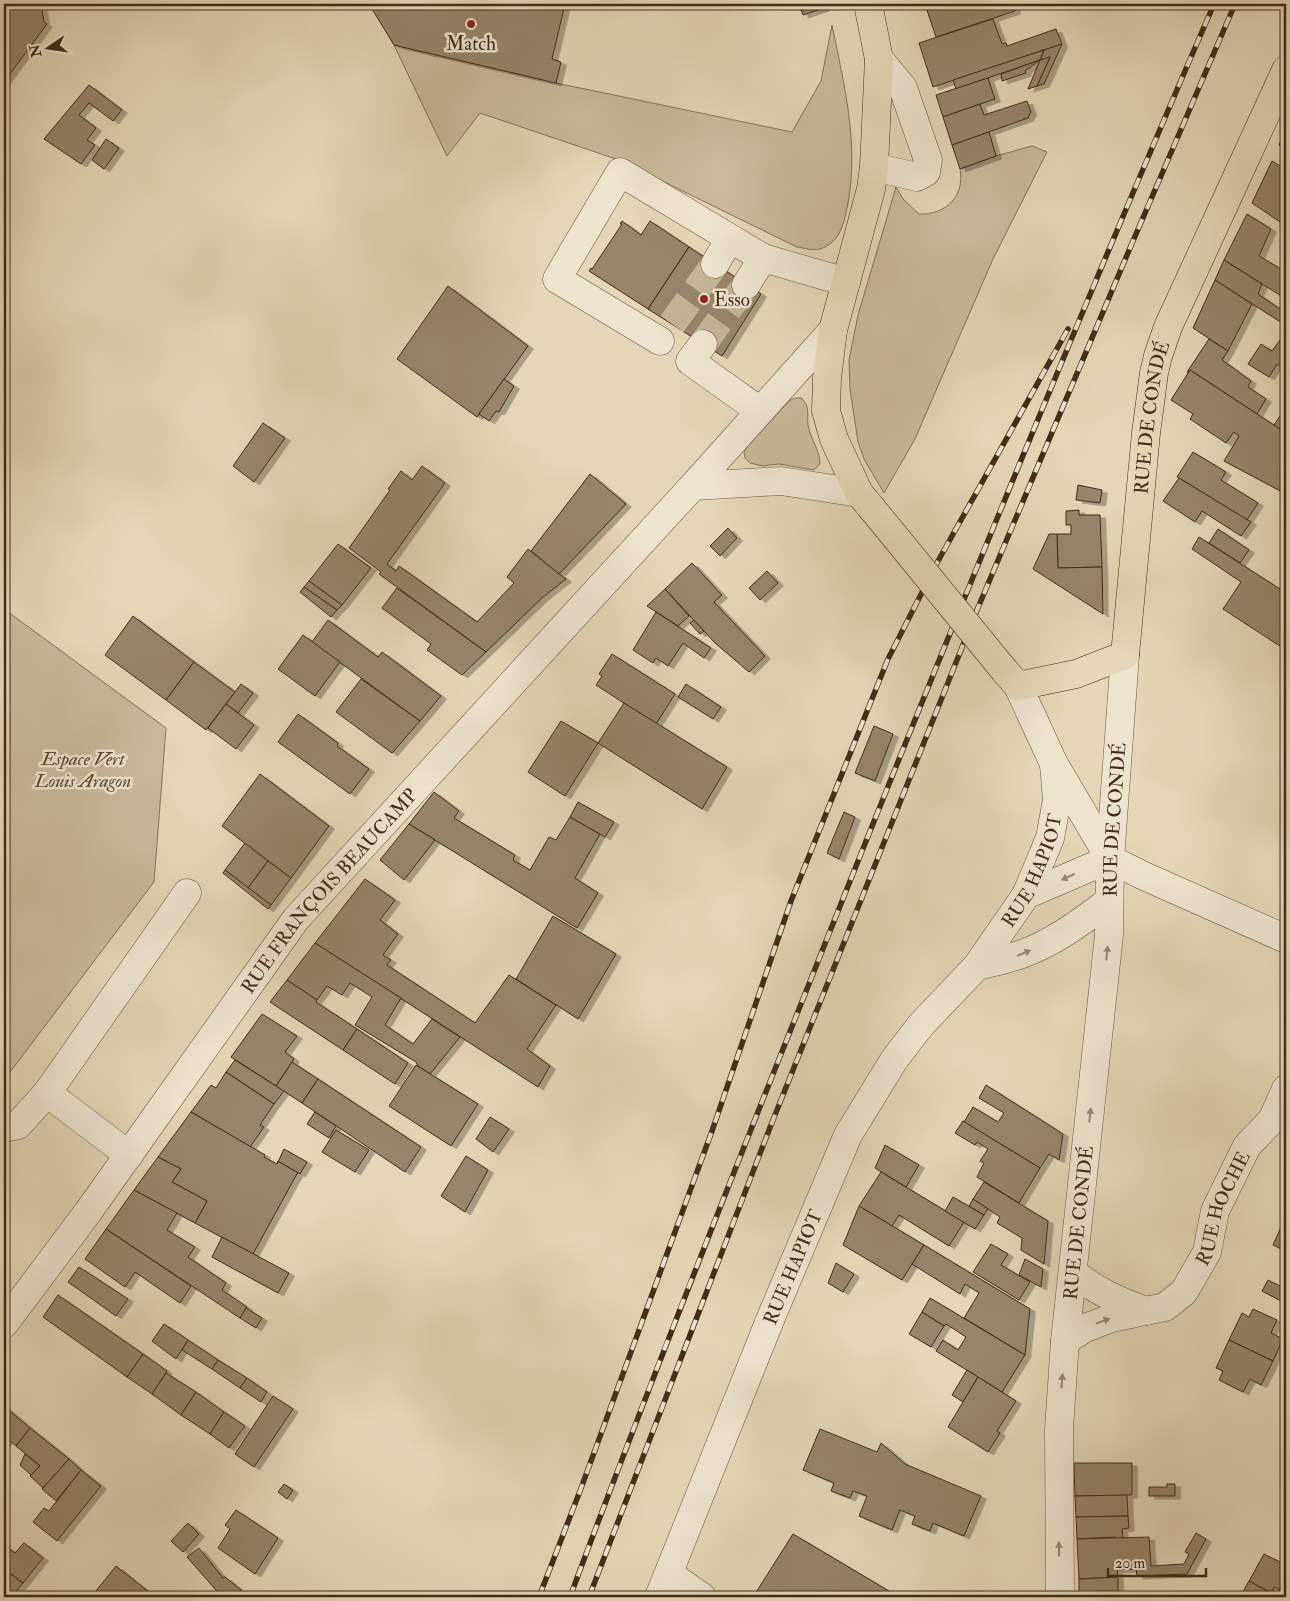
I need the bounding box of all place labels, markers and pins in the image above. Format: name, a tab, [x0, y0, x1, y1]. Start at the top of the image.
marker: Match	[465, 18, 477, 30]
place label: Match	[446, 32, 496, 56]
place label: Esso	[714, 288, 750, 312]
marker: Esso	[698, 293, 710, 305]

